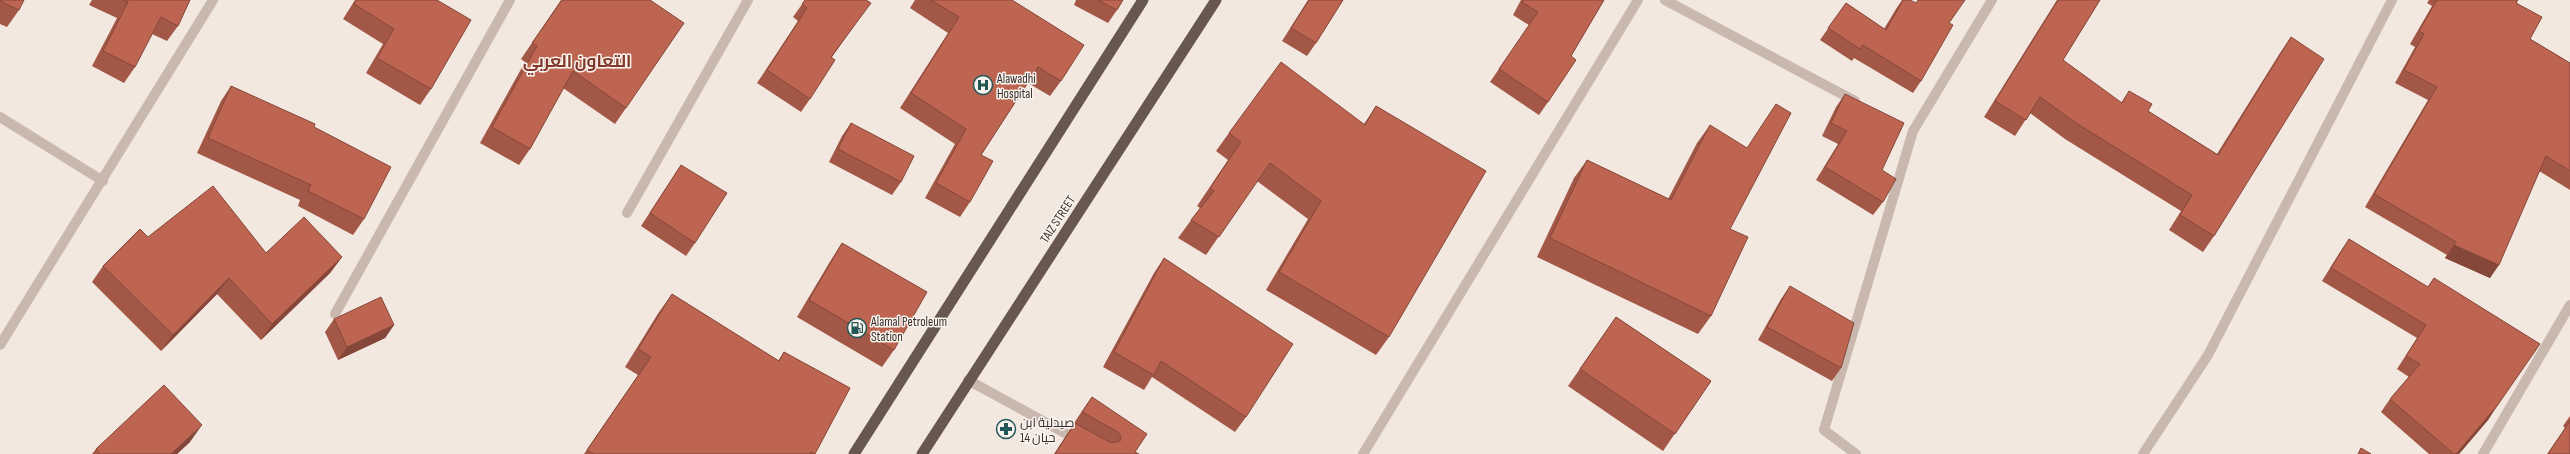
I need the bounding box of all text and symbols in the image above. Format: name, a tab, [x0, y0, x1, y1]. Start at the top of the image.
district label: التعاون العربي	[523, 52, 631, 75]
place label: Alawadhi Hospital	[996, 71, 1036, 102]
hospital icon: Alawadhi Hospital	[972, 74, 994, 96]
street label: TAIZ STREET	[1037, 193, 1079, 246]
place label: Alamal Petroleum Station	[870, 314, 947, 345]
fuel station icon: Alamal Petroleum Station	[846, 317, 868, 339]
place label: صيدلية ابن حيان 14	[1020, 415, 1074, 446]
pharmacy icon: صيدلية ابن حيان 14	[995, 418, 1017, 440]

